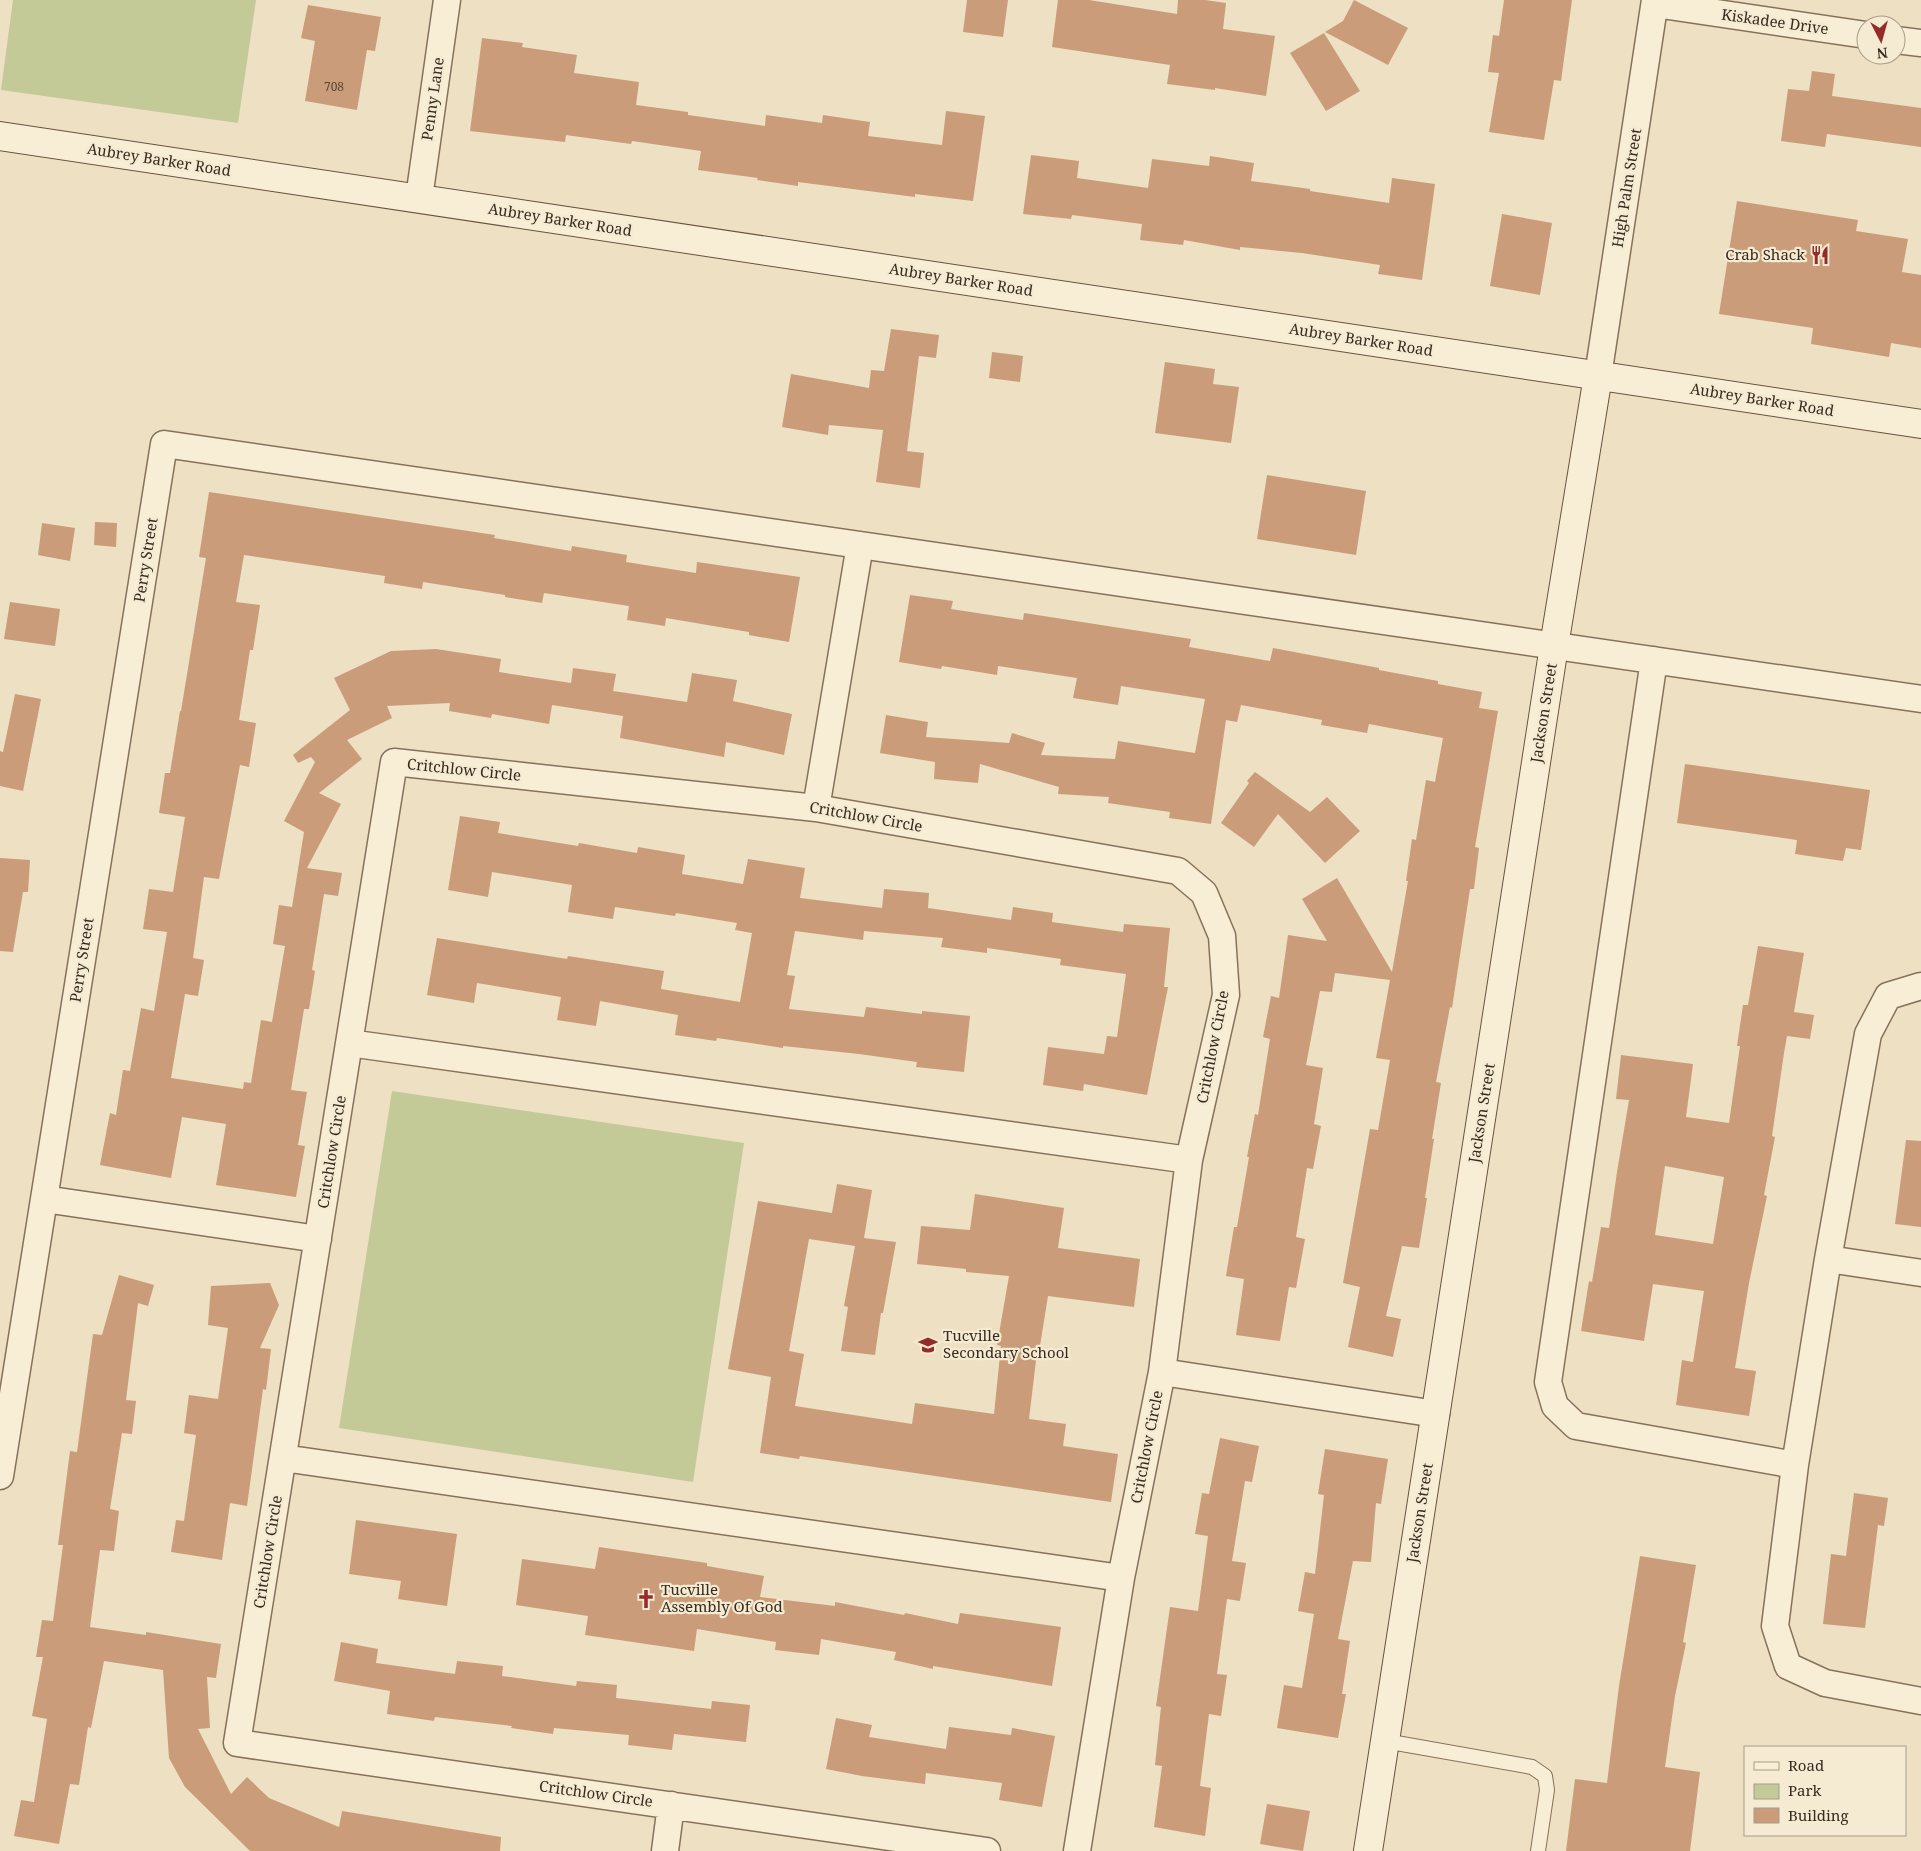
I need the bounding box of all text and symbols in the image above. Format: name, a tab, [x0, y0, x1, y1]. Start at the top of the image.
street label: Kiskadee Drive	[1720, 4, 1830, 38]
north arrow	[1856, 15, 1906, 65]
text: N	[1876, 43, 1889, 63]
street label: Penny Lane	[416, 56, 448, 142]
house number: 708	[324, 78, 344, 95]
street label: High Palm Street	[1607, 127, 1645, 249]
street label: Aubrey Barker Road	[86, 138, 233, 180]
street label: Aubrey Barker Road	[487, 198, 634, 240]
place label: Crab Shack	[1725, 244, 1805, 264]
restaurant icon: Crab Shack	[1809, 244, 1831, 266]
street label: Aubrey Barker Road	[888, 258, 1035, 300]
street label: Aubrey Barker Road	[1288, 318, 1435, 360]
street label: Aubrey Barker Road	[1689, 378, 1836, 420]
street label: Perry Street	[128, 516, 162, 604]
street label: Jackson Street	[1525, 662, 1561, 765]
street label: Critchlow Circle	[406, 753, 522, 785]
street label: Critchlow Circle	[808, 796, 924, 836]
street label: Perry Street	[64, 916, 98, 1004]
street label: Critchlow Circle	[1191, 989, 1233, 1105]
street label: Jackson Street	[1463, 1062, 1499, 1165]
street label: Critchlow Circle	[312, 1094, 350, 1210]
place label: Tucville Secondary School	[943, 1325, 1069, 1362]
school or university icon: Tucville Secondary School	[917, 1334, 939, 1356]
street label: Critchlow Circle	[1125, 1389, 1167, 1505]
street label: Jackson Street	[1401, 1462, 1437, 1565]
street label: Critchlow Circle	[248, 1494, 286, 1610]
place label: Tucville Assembly Of God	[661, 1579, 783, 1616]
church icon: Tucville Assembly Of God	[635, 1588, 657, 1610]
legend	[1744, 1746, 1906, 1836]
text: Road	[1788, 1755, 1824, 1775]
street label: Critchlow Circle	[538, 1775, 654, 1811]
text: Park	[1788, 1780, 1822, 1800]
text: Building	[1788, 1805, 1849, 1825]

